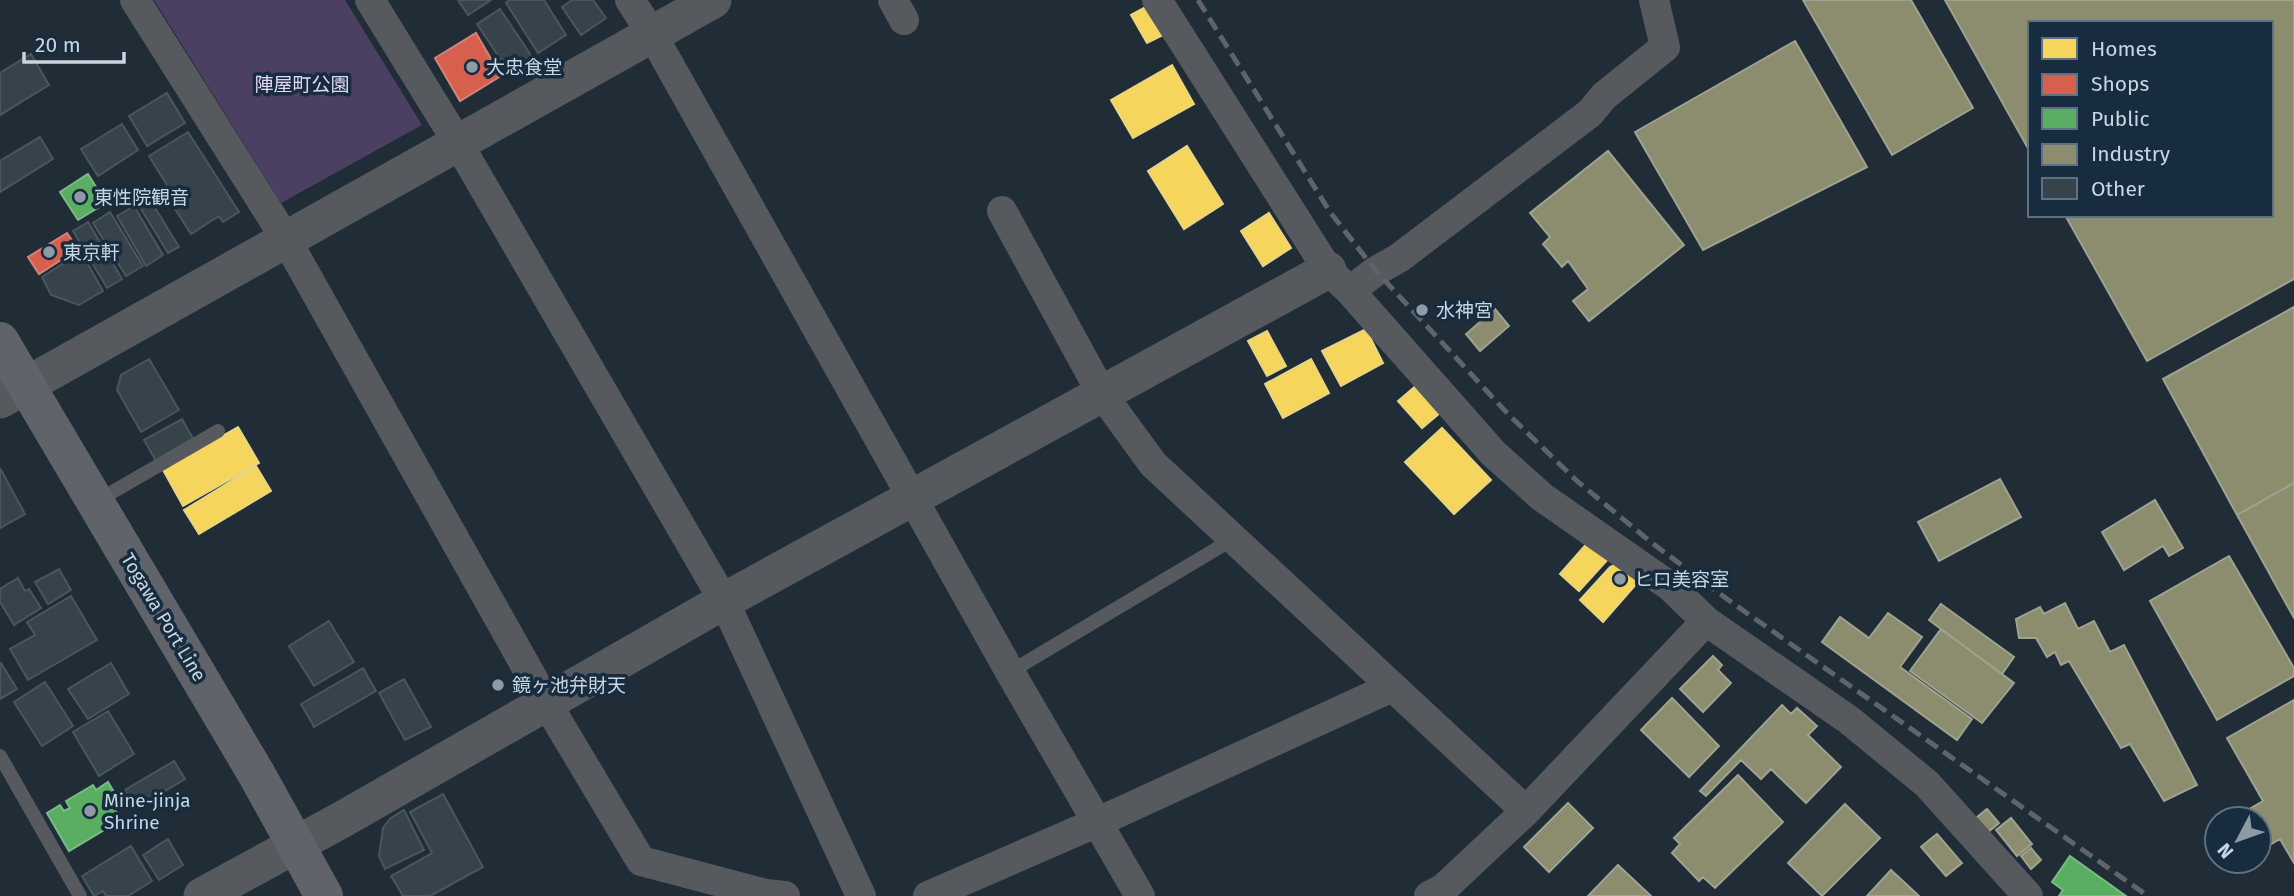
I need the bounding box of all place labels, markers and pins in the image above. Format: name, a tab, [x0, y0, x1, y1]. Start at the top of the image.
place label: 大忠食堂	[486, 56, 562, 79]
marker: 大忠食堂	[464, 59, 480, 75]
place label: 東性院観音	[94, 186, 189, 209]
marker: 東性院観音	[72, 189, 88, 205]
place label: 東京軒	[63, 241, 120, 264]
marker: 東京軒	[41, 244, 57, 260]
place label: 水神宮	[1436, 299, 1493, 322]
marker: 水神宮	[1414, 302, 1430, 318]
place label: ヒロ美容室	[1634, 568, 1729, 591]
marker: ヒロ美容室	[1612, 571, 1628, 587]
place label: 鏡ヶ池弁財天	[512, 674, 626, 697]
marker: 鏡ヶ池弁財天	[490, 677, 506, 693]
place label: Mine-jinja Shrine	[104, 789, 191, 834]
marker: Mine-jinja Shrine	[82, 803, 98, 819]

